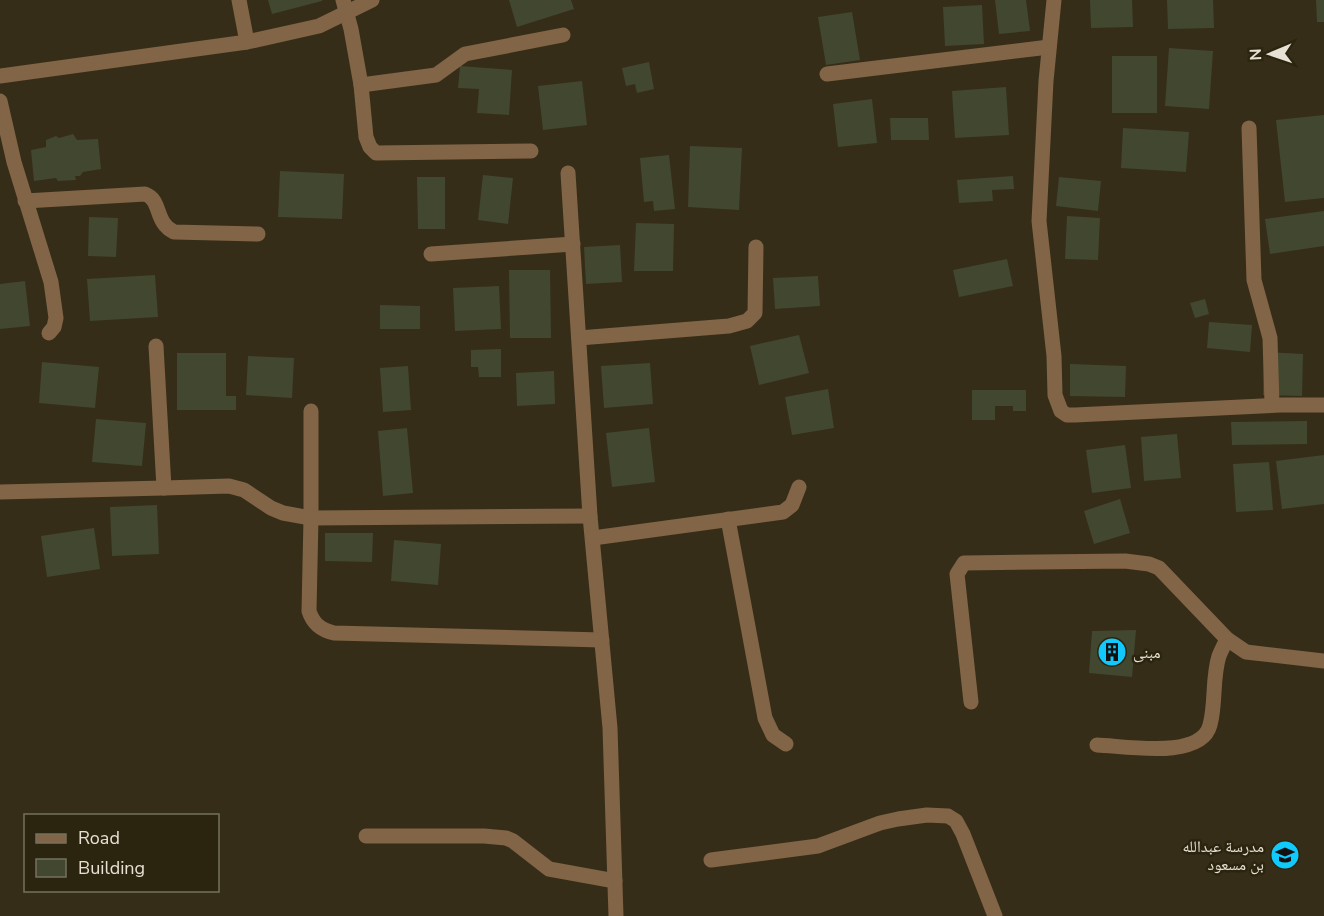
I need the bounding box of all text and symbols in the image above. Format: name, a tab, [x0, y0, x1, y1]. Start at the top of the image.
north arrow	[1240, 24, 1300, 84]
text: N	[1245, 48, 1267, 61]
building icon: مبنى	[1096, 636, 1128, 668]
place label: مبنى	[1133, 642, 1161, 664]
legend	[24, 814, 219, 892]
text: Road	[78, 826, 120, 850]
place label: مدرسة عبدالله بن مسعود	[1182, 836, 1264, 876]
school or university icon: مدرسة عبدالله بن مسعود	[1269, 839, 1301, 871]
text: Building	[78, 856, 145, 880]

